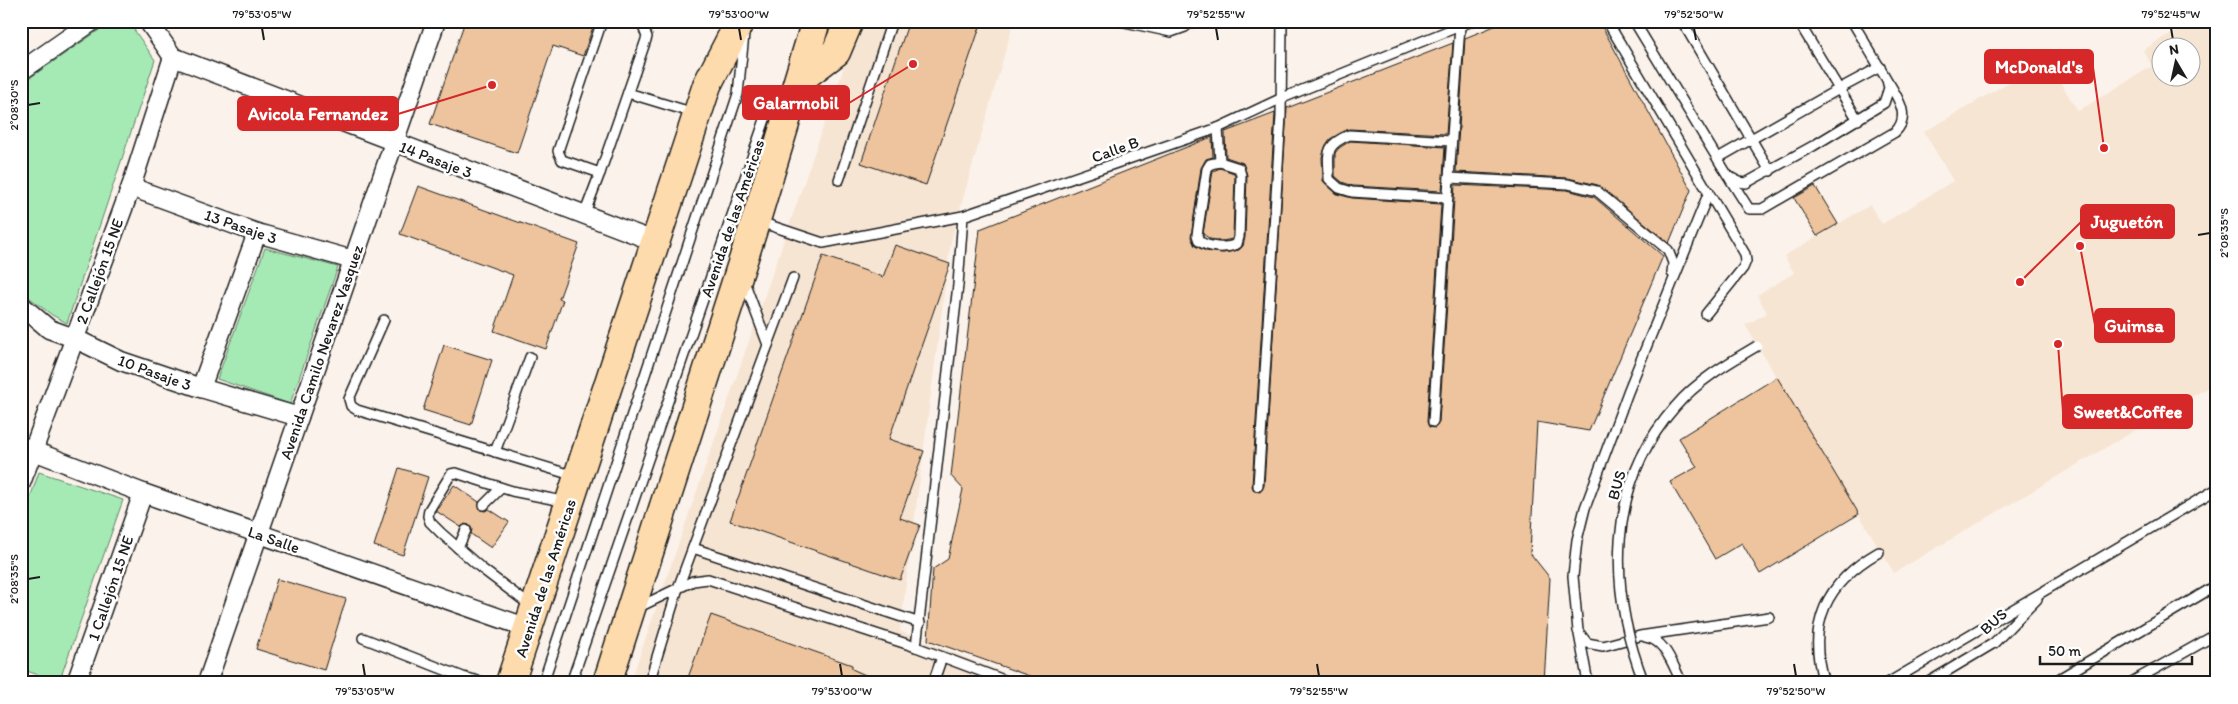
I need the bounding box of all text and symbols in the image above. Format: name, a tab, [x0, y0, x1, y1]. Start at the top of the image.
text: 79°53'05"W	[232, 7, 292, 21]
text: 79°53'00"W	[709, 7, 769, 21]
text: 79°52'55"W	[1187, 7, 1245, 21]
text: 79°52'50"W	[1665, 7, 1723, 21]
text: 79°52'45"W	[2142, 7, 2200, 21]
north arrow	[2150, 38, 2200, 88]
text: N	[2168, 41, 2180, 59]
callout: McDonald's	[1985, 50, 2093, 83]
text: McDonald's	[1995, 56, 2083, 78]
text: 2°08'30"S	[7, 79, 21, 131]
callout: Galarmobil	[743, 86, 849, 119]
text: Galarmobil	[753, 92, 840, 114]
callout: Avicola Fernandez	[238, 97, 398, 130]
text: Avicola Fernandez	[247, 103, 389, 125]
street label: Calle B	[1089, 132, 1141, 167]
street label: 14 Pasaje 3	[397, 137, 475, 182]
street label: Avenida de las Américas	[697, 137, 768, 299]
street label: 13 Pasaje 3	[202, 205, 280, 248]
callout: Juguetón	[2081, 205, 2174, 238]
text: 2°08'35"S	[2217, 208, 2231, 258]
text: Juguetón	[2090, 211, 2164, 233]
street label: 2 Callejón 15 NE	[72, 216, 127, 327]
street label: Avenida Camilo Nevarez Vasquez	[276, 242, 367, 462]
callout: Guimsa	[2095, 309, 2174, 342]
text: Guimsa	[2104, 315, 2164, 337]
street label: 10 Pasaje 3	[115, 350, 194, 395]
callout: Sweet&Coffee	[2063, 395, 2192, 428]
text: Sweet&Coffee	[2074, 401, 2183, 423]
street label: BUS	[1603, 468, 1630, 502]
street label: Avenida de las Américas	[511, 497, 580, 660]
street label: La Salle	[245, 522, 303, 557]
street label: 1 Callejón 15 NE	[84, 533, 137, 643]
text: 2°08'35"S	[7, 554, 21, 604]
street label: BUS	[1976, 604, 2011, 638]
scale bar	[2040, 634, 2193, 666]
text: 50 m	[2048, 642, 2081, 660]
text: 79°53'05"W	[335, 684, 395, 698]
text: 79°53'00"W	[812, 684, 872, 698]
text: 79°52'55"W	[1290, 684, 1348, 698]
text: 79°52'50"W	[1767, 684, 1825, 698]

